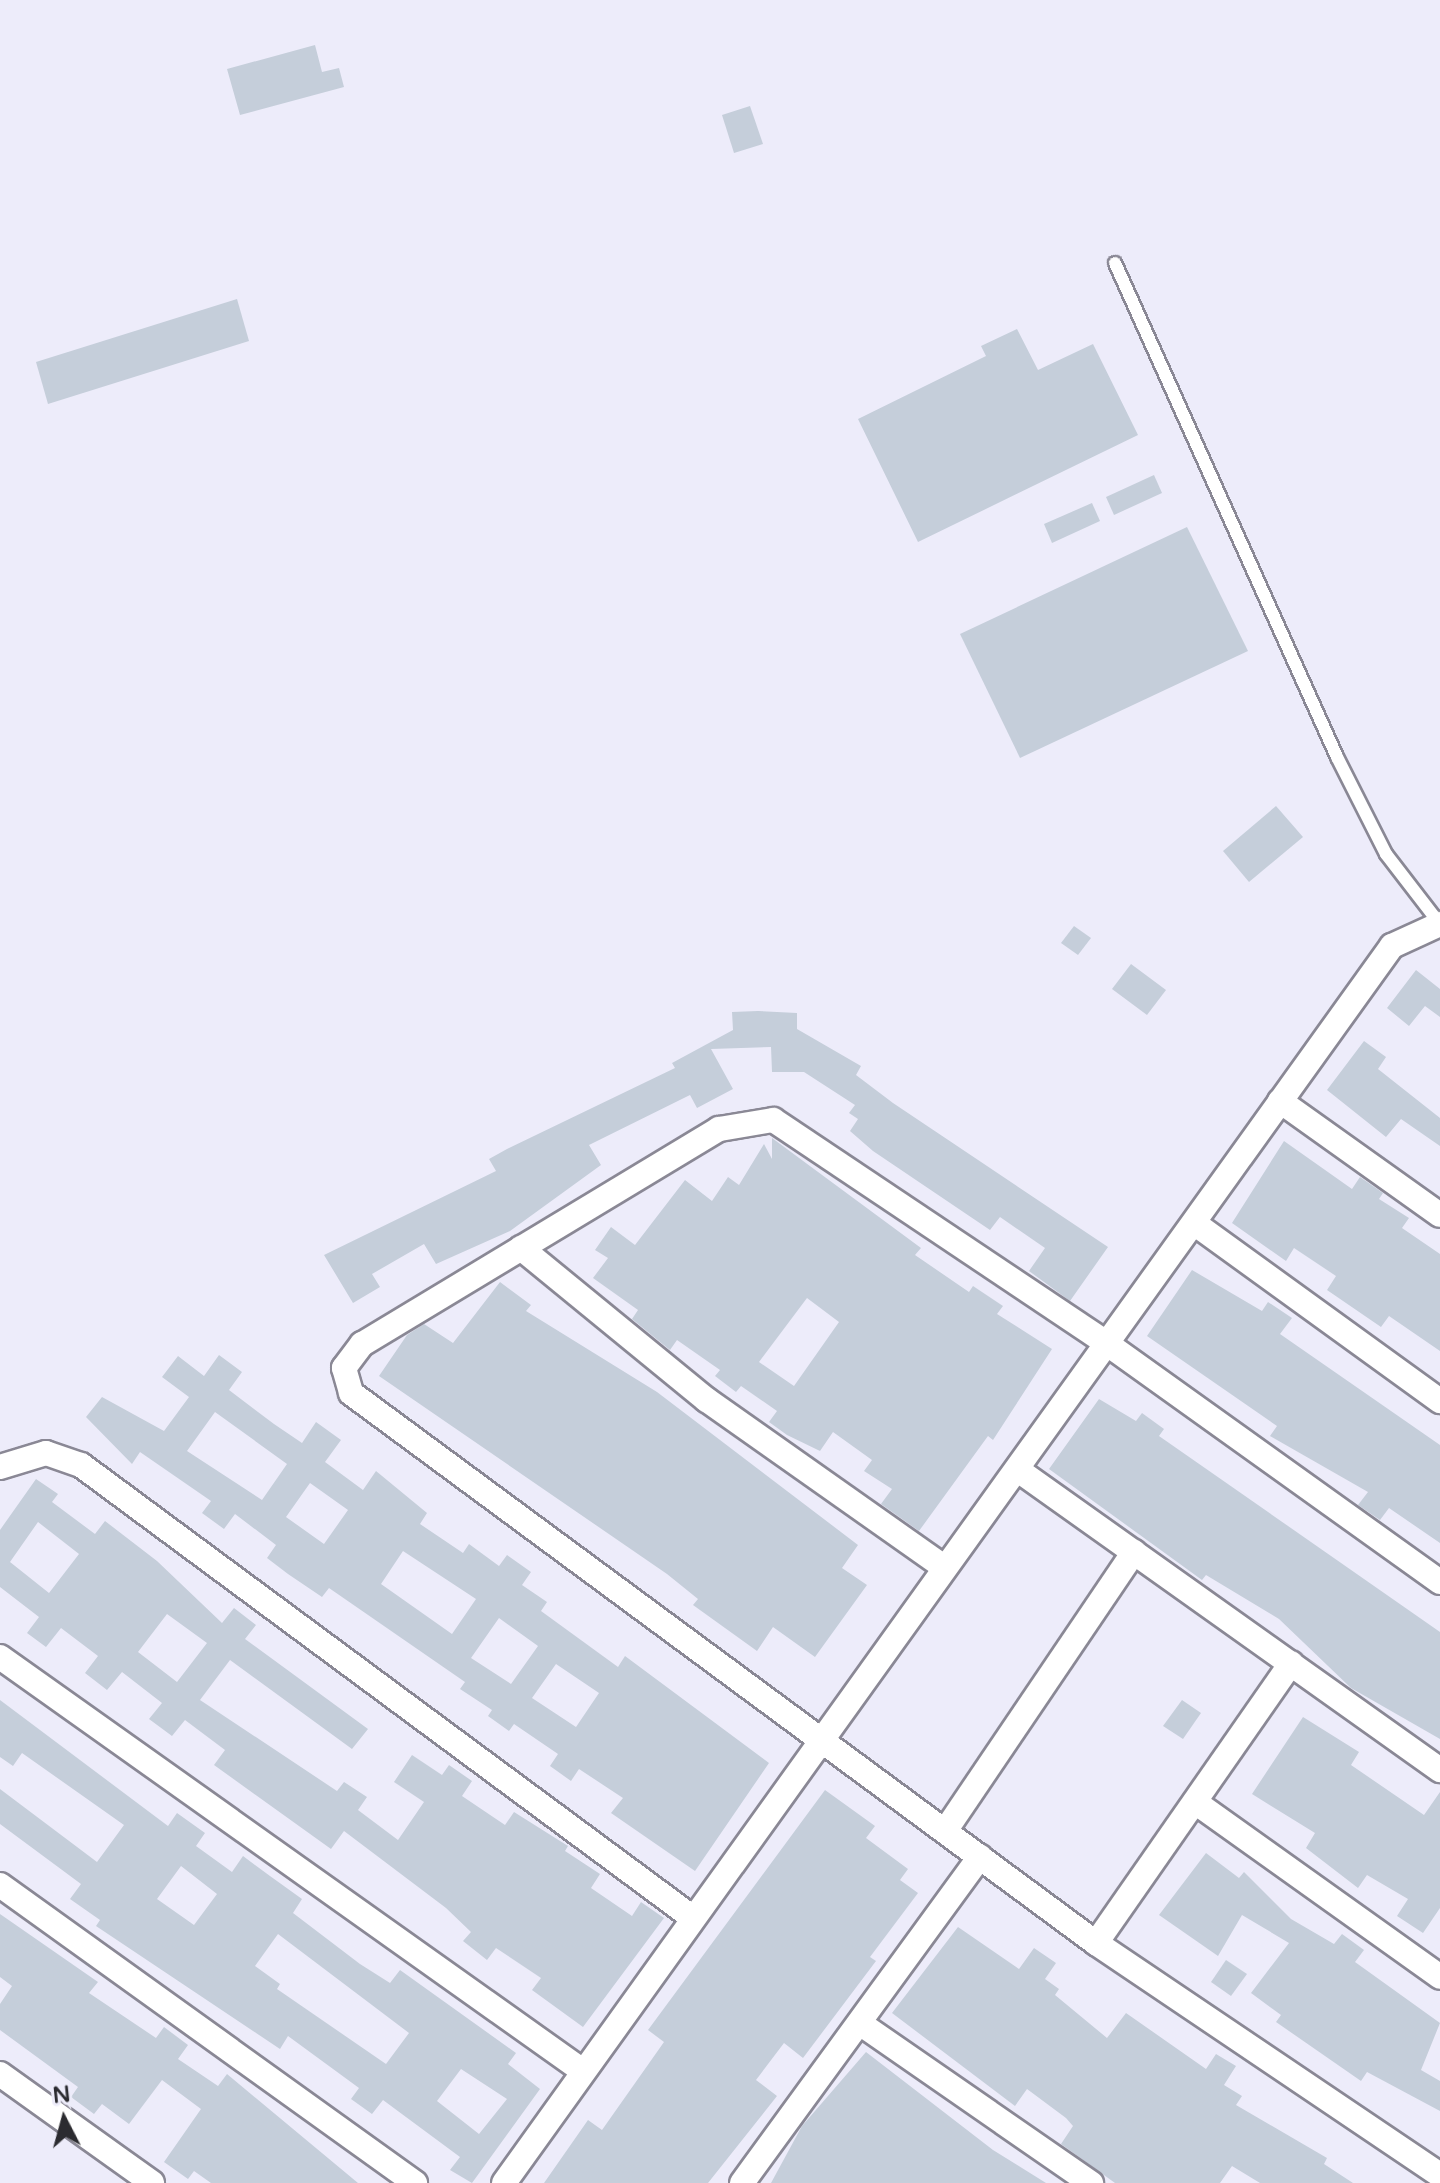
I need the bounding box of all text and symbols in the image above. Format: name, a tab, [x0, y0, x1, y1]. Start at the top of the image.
north arrow	[24, 2079, 104, 2159]
text: N	[51, 2081, 72, 2109]

